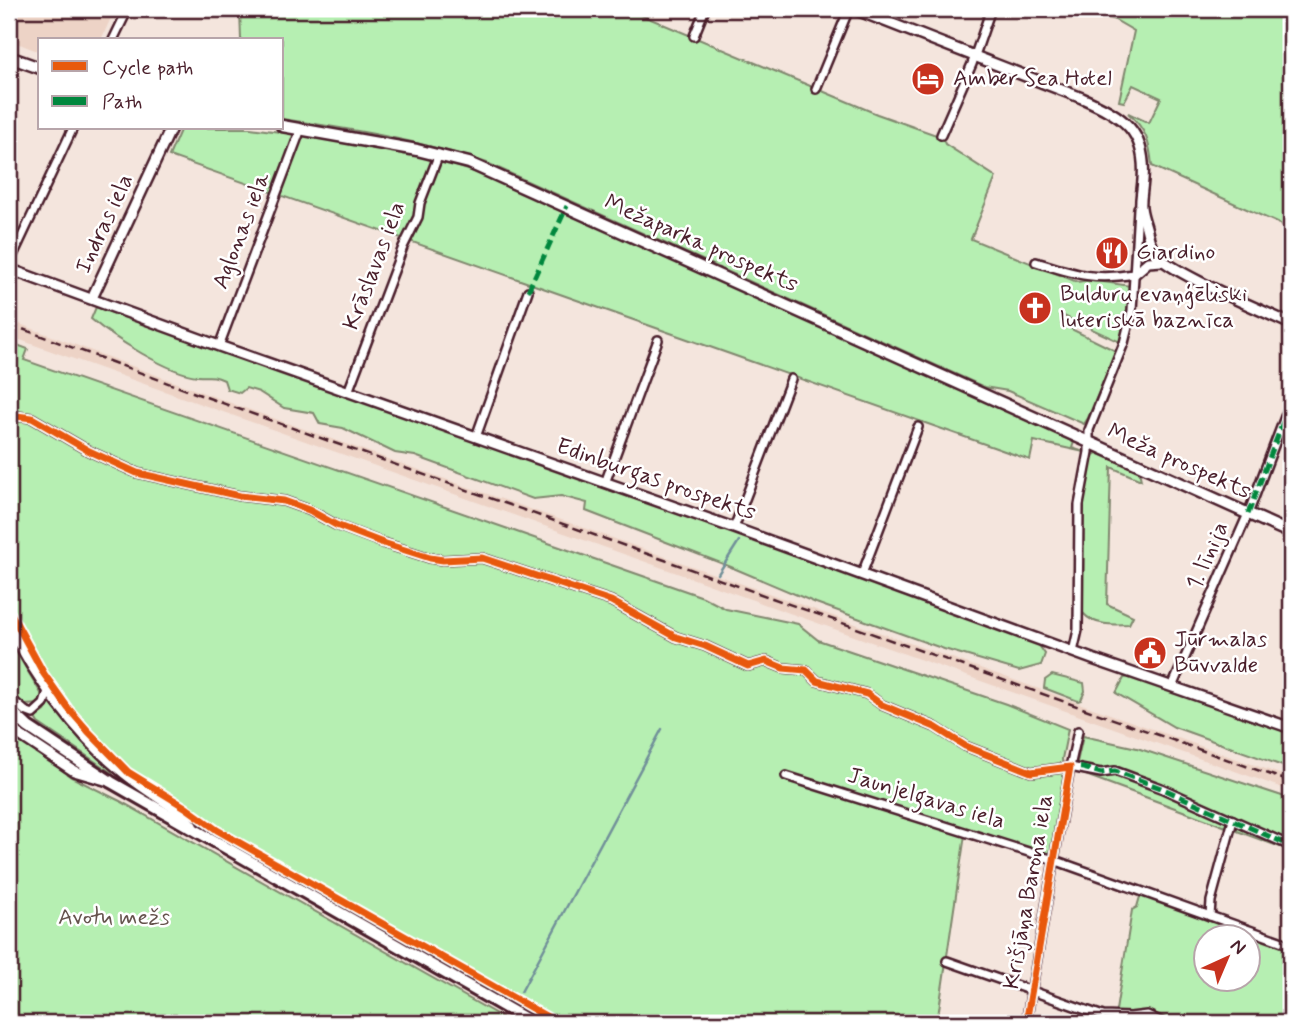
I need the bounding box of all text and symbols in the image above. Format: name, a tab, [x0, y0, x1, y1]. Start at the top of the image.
legend	[38, 38, 284, 130]
text: Cycle path	[102, 54, 193, 82]
hotel icon: Amber Sea Hotel	[909, 60, 947, 98]
place label: Amber Sea Hotel	[953, 64, 1112, 94]
text: Path	[102, 88, 142, 116]
street label: Aglonas iela	[206, 168, 278, 294]
street label: Indras iela	[69, 169, 141, 279]
street label: Mežaparka prospekts	[599, 188, 803, 300]
street label: Krāslavas iela	[337, 197, 413, 335]
restaurant icon: Giardino	[1093, 234, 1131, 272]
place label: Giardino	[1136, 238, 1215, 268]
place label: Bulduru evaņģēliski luteriskā baznīca	[1060, 280, 1247, 336]
church icon: Bulduru evaņģēliski luteriskā baznīca	[1016, 289, 1054, 327]
street label: Meža prospekts	[1102, 417, 1256, 507]
street label: Edinburgas prospekts	[551, 432, 760, 530]
street label: 1. līnija	[1180, 517, 1236, 595]
place label: Jūrmalas Būvvalde	[1174, 625, 1267, 681]
public building icon: Jūrmalas Būvvalde	[1131, 634, 1169, 672]
street label: Jaunjelgavas iela	[843, 761, 1008, 839]
street label: Krišjāņa Barona iela	[997, 792, 1061, 992]
park label: Avotu mežs	[58, 903, 170, 933]
north arrow	[1192, 923, 1262, 993]
text: N	[1225, 933, 1251, 960]

